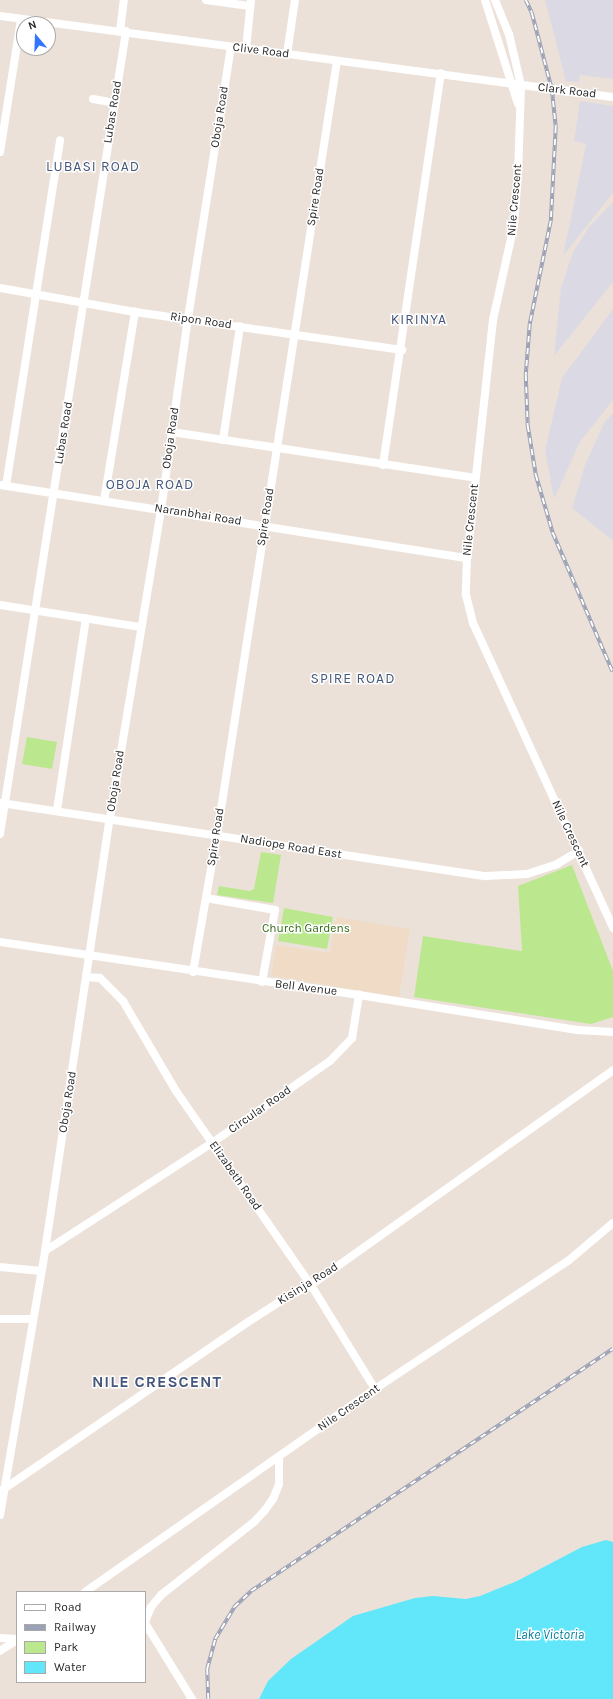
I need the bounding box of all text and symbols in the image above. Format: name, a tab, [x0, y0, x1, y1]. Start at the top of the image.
north arrow	[16, 16, 56, 56]
text: N	[26, 18, 38, 33]
street label: Clive Road	[232, 40, 290, 62]
street label: Lubas Road	[101, 80, 125, 144]
street label: Clark Road	[537, 80, 597, 102]
street label: Oboja Road	[208, 85, 232, 149]
district label: LUBASI ROAD	[46, 159, 140, 175]
street label: Nile Crescent	[505, 163, 525, 237]
street label: Spire Road	[304, 167, 328, 227]
street label: Ripon Road	[169, 310, 233, 332]
district label: KIRINYA	[391, 312, 447, 328]
street label: Lubas Road	[52, 401, 76, 465]
street label: Oboja Road	[160, 406, 182, 470]
district label: OBOJA ROAD	[106, 477, 194, 493]
street label: Nile Crescent	[460, 483, 482, 557]
street label: Spire Road	[254, 487, 278, 547]
street label: Naranbhai Road	[153, 501, 243, 529]
district label: SPIRE ROAD	[311, 671, 395, 687]
street label: Oboja Road	[104, 749, 128, 813]
street label: Nile Crescent	[548, 798, 592, 870]
street label: Spire Road	[204, 807, 228, 867]
street label: Nadiope Road East	[239, 832, 343, 862]
park label: Church Gardens	[262, 922, 350, 936]
street label: Bell Avenue	[274, 977, 338, 999]
street label: Oboja Road	[56, 1070, 80, 1134]
street label: Circular Road	[226, 1083, 294, 1137]
street label: Elizabeth Road	[206, 1138, 264, 1214]
street label: Kisinja Road	[275, 1260, 341, 1308]
district label: NILE CRESCENT	[92, 1372, 222, 1392]
street label: Nile Crescent	[315, 1381, 383, 1435]
legend	[16, 1591, 146, 1683]
text: Road	[54, 1600, 82, 1614]
text: Railway	[54, 1620, 96, 1634]
water label: Lake Victoria	[516, 1627, 584, 1643]
text: Park	[54, 1640, 78, 1654]
text: Water	[54, 1660, 86, 1674]

